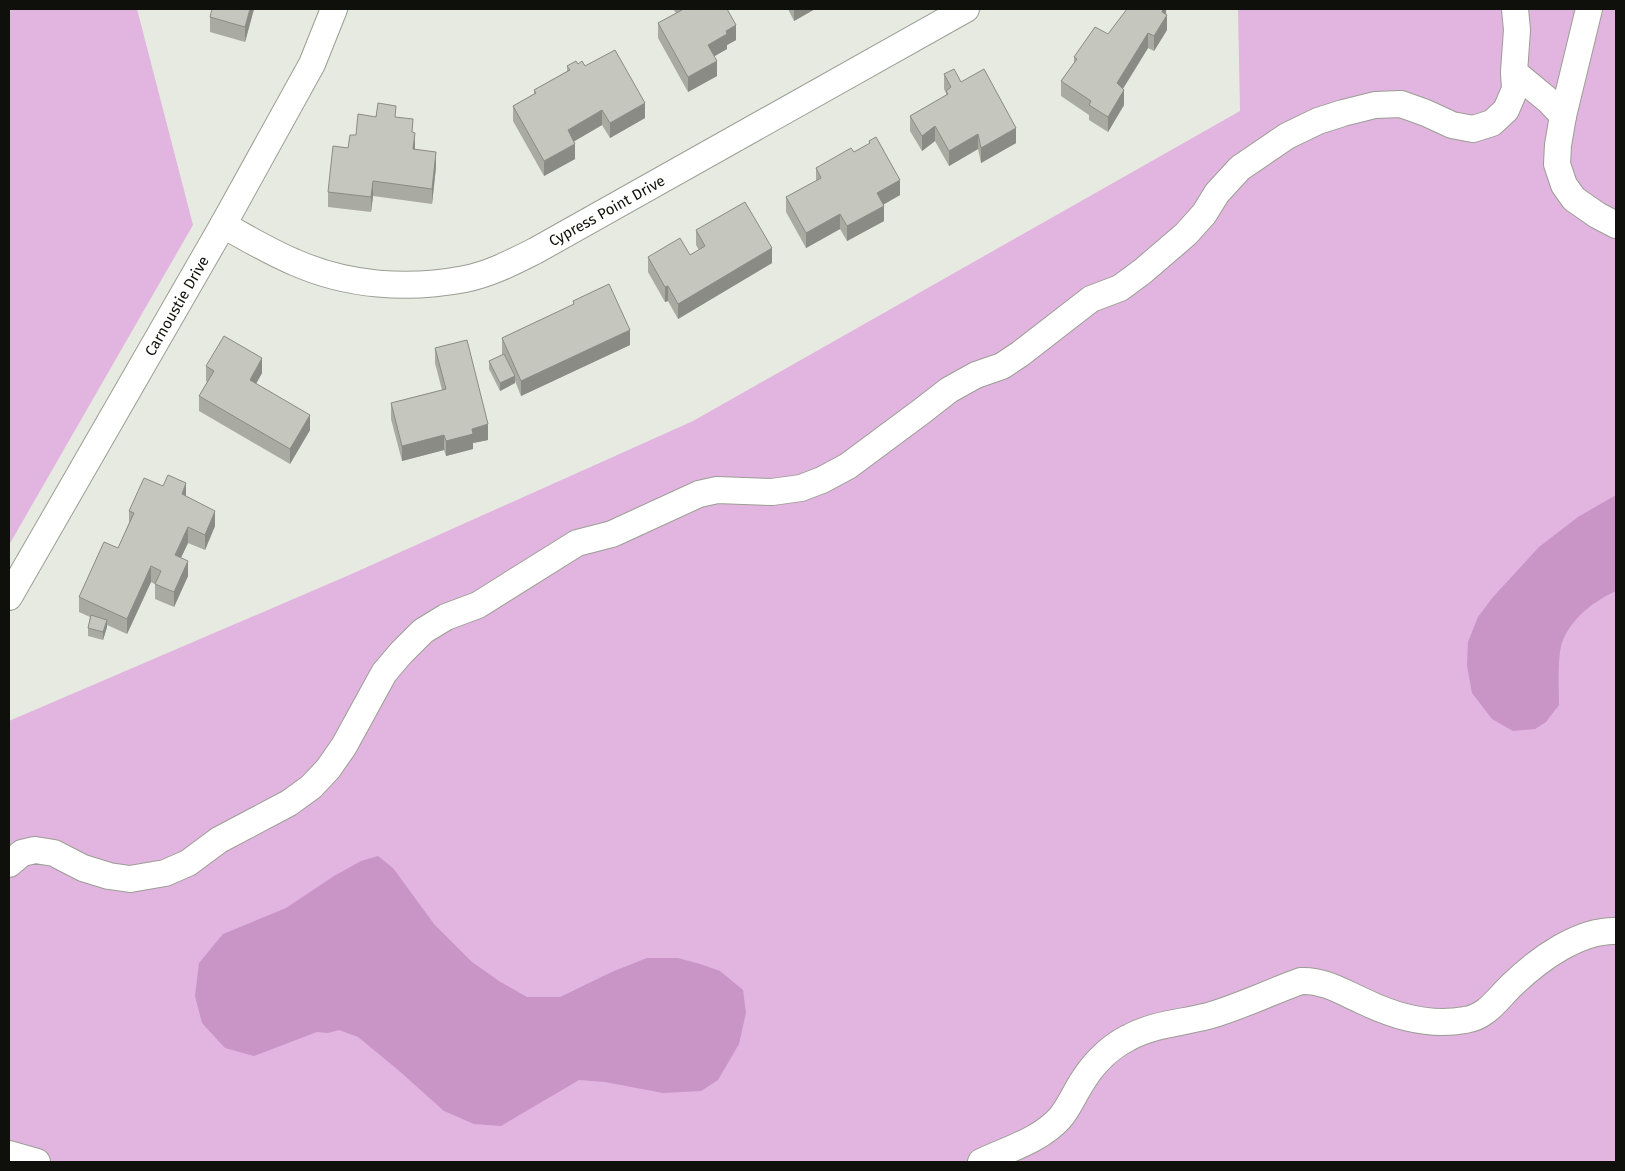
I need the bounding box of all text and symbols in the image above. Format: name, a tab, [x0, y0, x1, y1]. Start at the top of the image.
street label: Cypress Point Drive	[546, 172, 668, 250]
street label: Carnoustie Drive	[141, 253, 213, 359]

